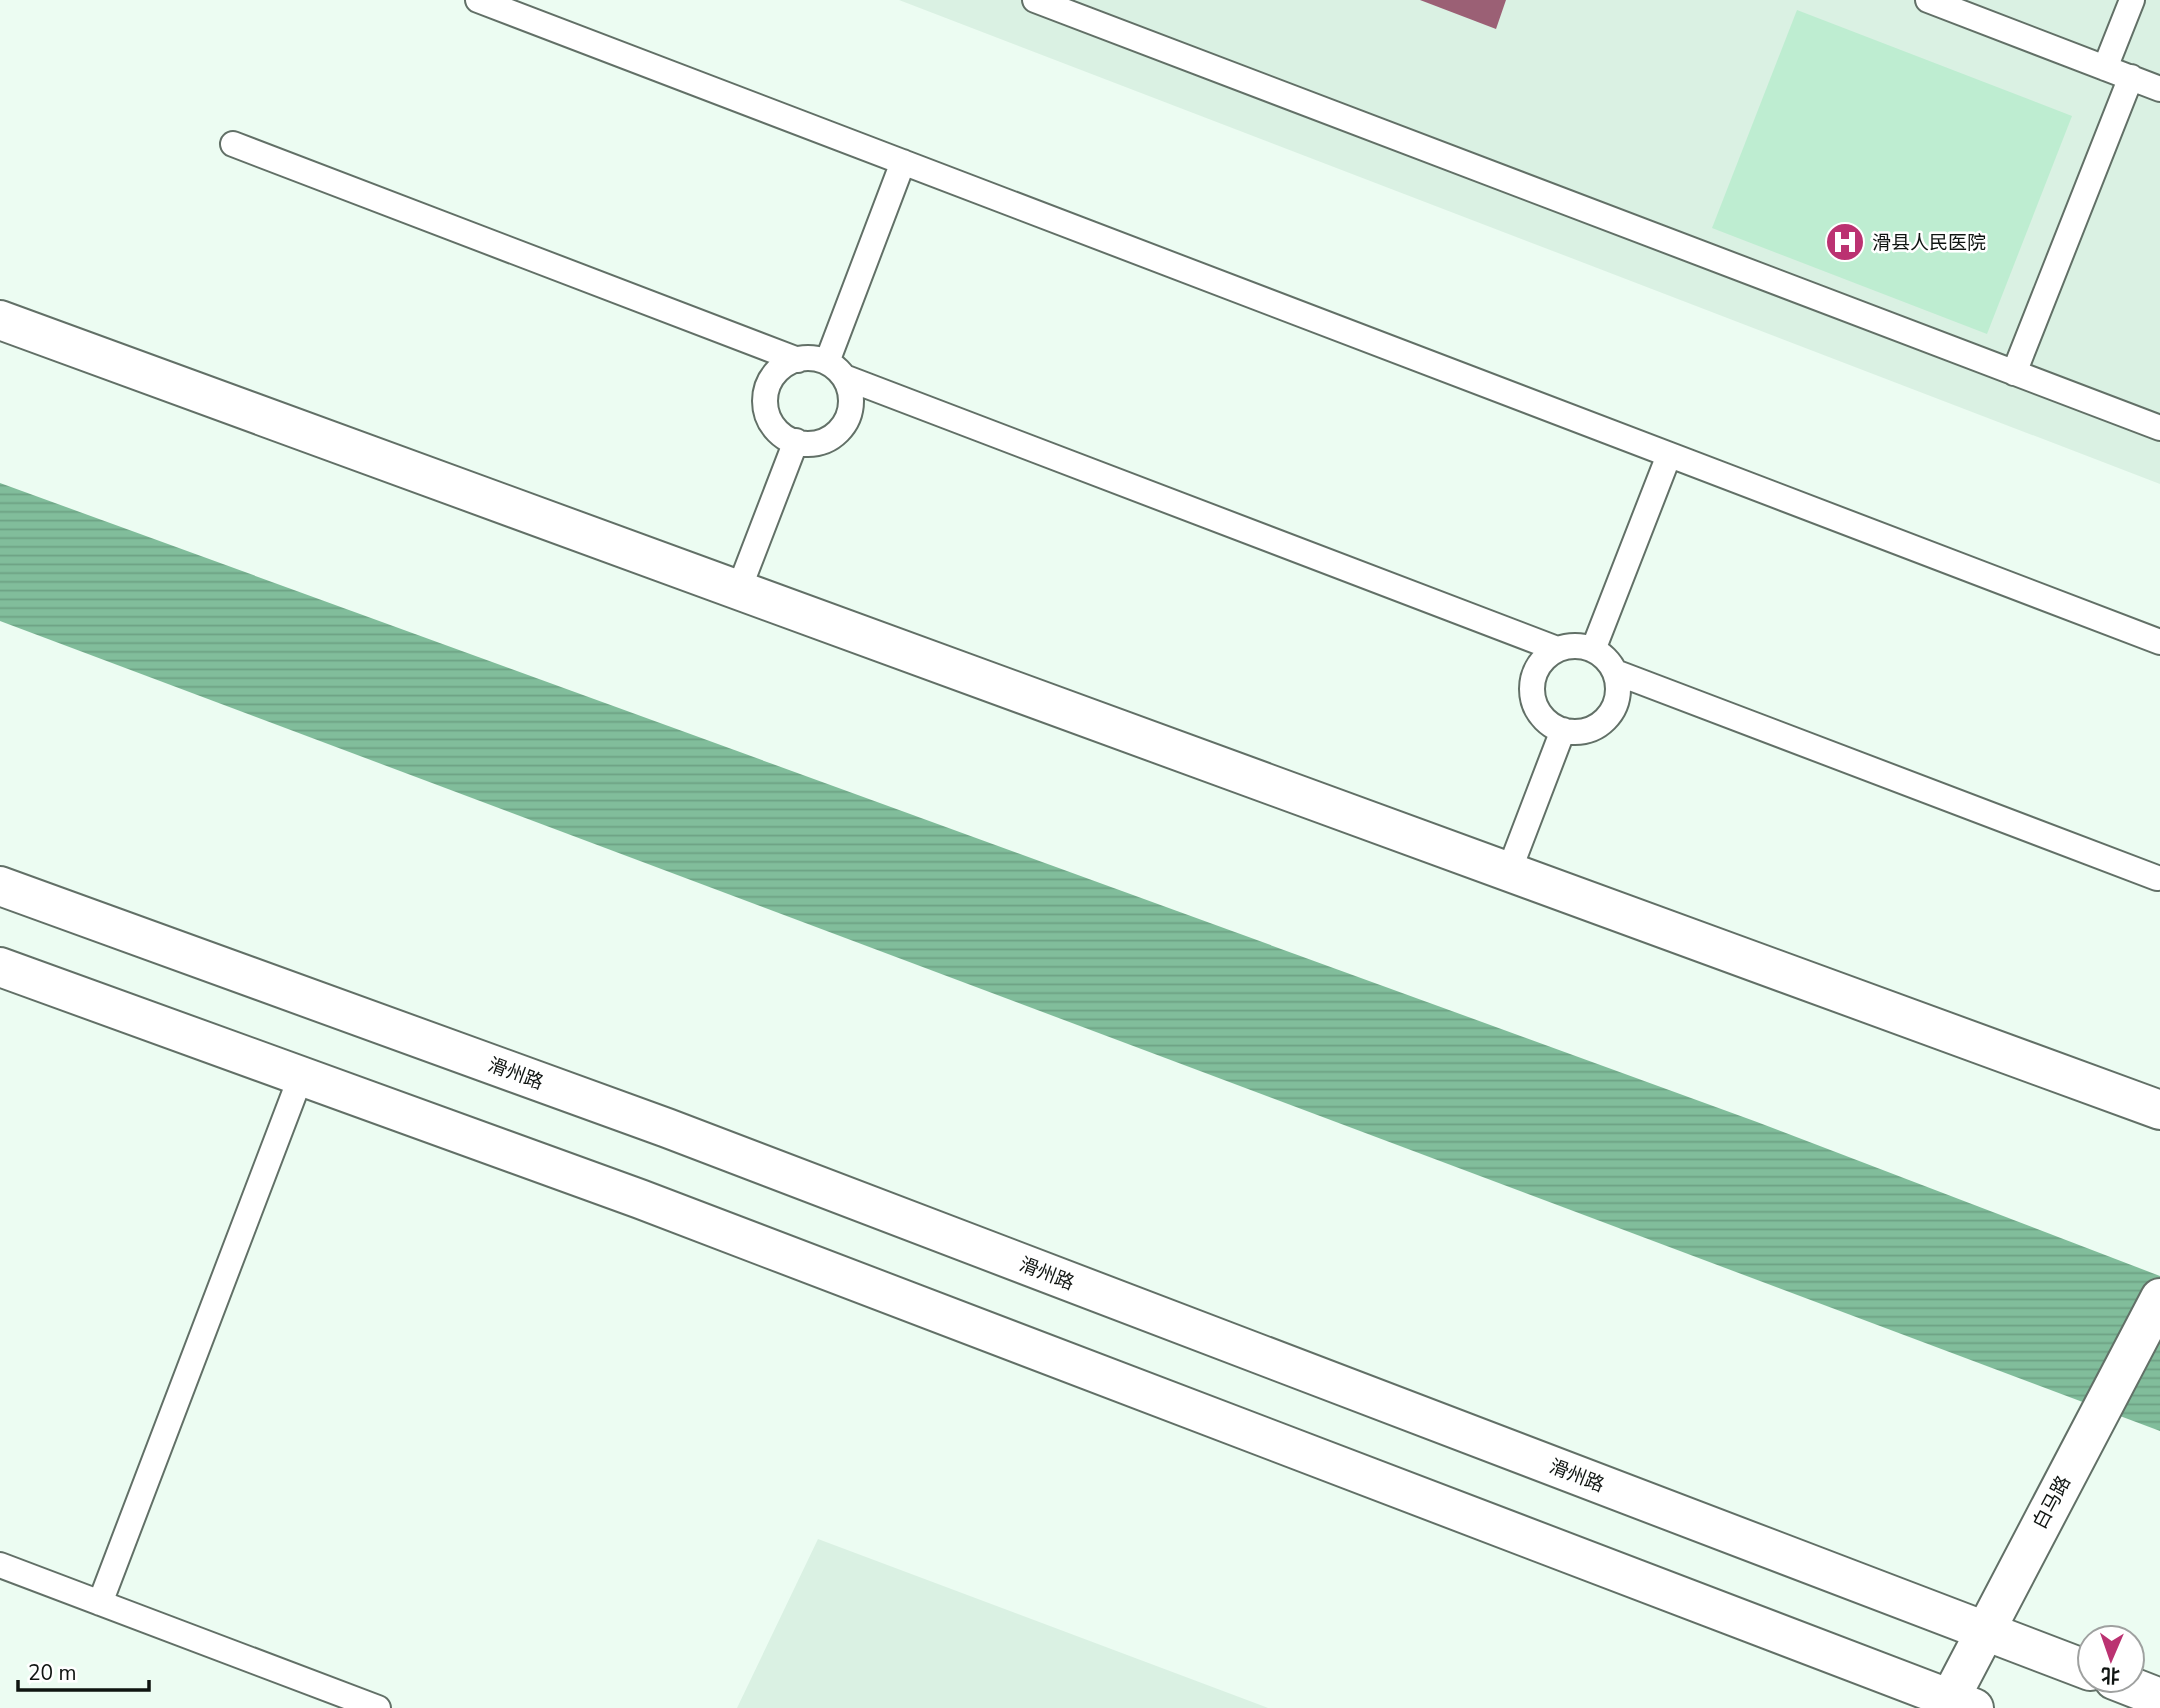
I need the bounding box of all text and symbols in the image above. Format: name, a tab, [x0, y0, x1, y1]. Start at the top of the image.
hospital icon: 滑县人民医院	[1824, 221, 1866, 263]
place label: 滑县人民医院	[1872, 230, 1986, 256]
street label: 滑州路	[484, 1052, 547, 1096]
street label: 滑州路	[1015, 1252, 1078, 1296]
street label: 滑州路	[1545, 1454, 1608, 1498]
street label: 白马路	[2027, 1471, 2077, 1534]
north arrow	[2076, 1624, 2146, 1694]
scale bar	[18, 1648, 149, 1692]
text: 20 m	[28, 1659, 77, 1687]
text: 北	[2100, 1662, 2120, 1688]

